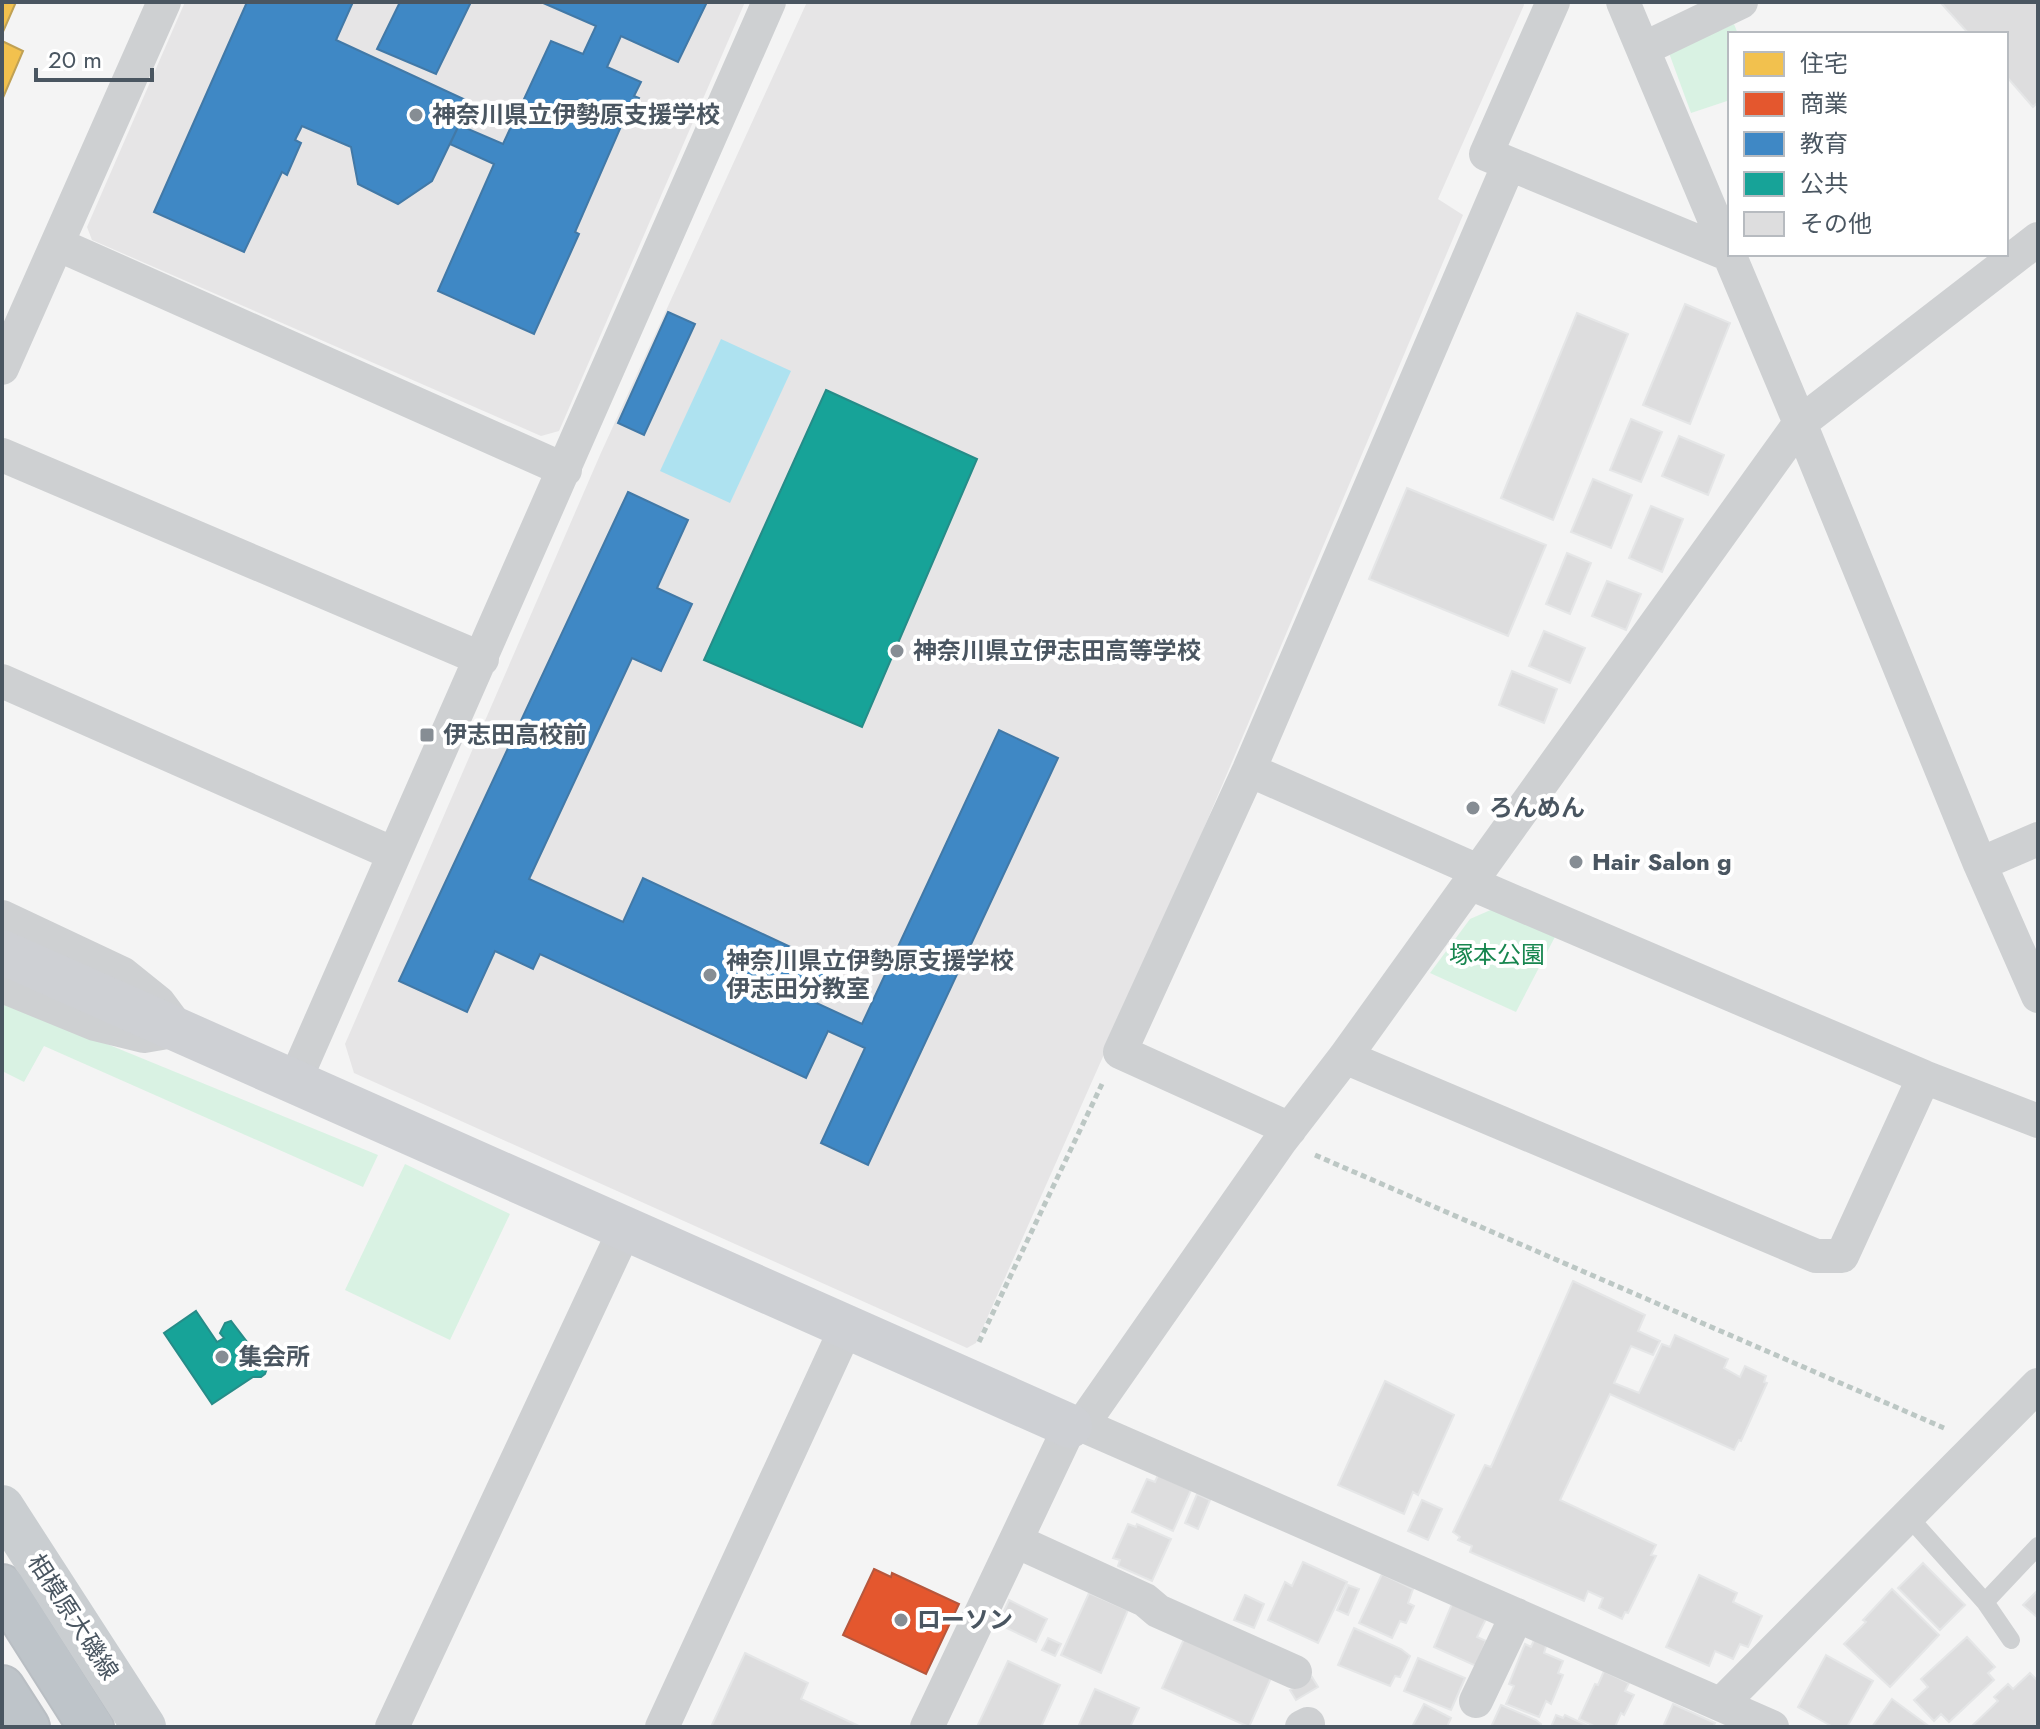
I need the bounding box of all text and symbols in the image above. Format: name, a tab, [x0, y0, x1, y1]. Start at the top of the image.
scale bar	[36, 32, 152, 82]
legend	[1728, 32, 2008, 256]
text: 20 m	[48, 42, 102, 77]
text: 住宅	[1800, 46, 1848, 81]
text: 商業	[1800, 86, 1848, 121]
place label: 神奈川県立伊勢原支援学校	[432, 97, 720, 132]
marker: 神奈川県立伊勢原支援学校	[407, 106, 425, 124]
text: 教育	[1800, 126, 1848, 161]
text: 公共	[1800, 166, 1848, 201]
text: その他	[1800, 206, 1872, 241]
place label: 神奈川県立伊志田高等学校	[913, 633, 1201, 668]
marker: 神奈川県立伊志田高等学校	[888, 642, 906, 660]
place label: 伊志田高校前	[443, 717, 587, 752]
marker: 伊志田高校前	[418, 726, 436, 744]
place label: ろんめん	[1489, 790, 1585, 825]
marker: ろんめん	[1464, 799, 1482, 817]
place label: Hair Salon g	[1592, 844, 1732, 879]
marker: Hair Salon g	[1567, 853, 1585, 871]
park label: 塚本公園	[1449, 937, 1545, 972]
place label: 神奈川県立伊勢原支援学校 伊志田分教室	[726, 943, 1014, 1006]
marker: 神奈川県立伊勢原支援学校 伊志田分教室	[701, 966, 719, 984]
place label: 集会所	[238, 1339, 310, 1374]
marker: 集会所	[213, 1348, 231, 1366]
street label: 相模原大磯線	[20, 1547, 127, 1687]
place label: ローソン	[917, 1602, 1013, 1637]
marker: ローソン	[892, 1611, 910, 1629]

